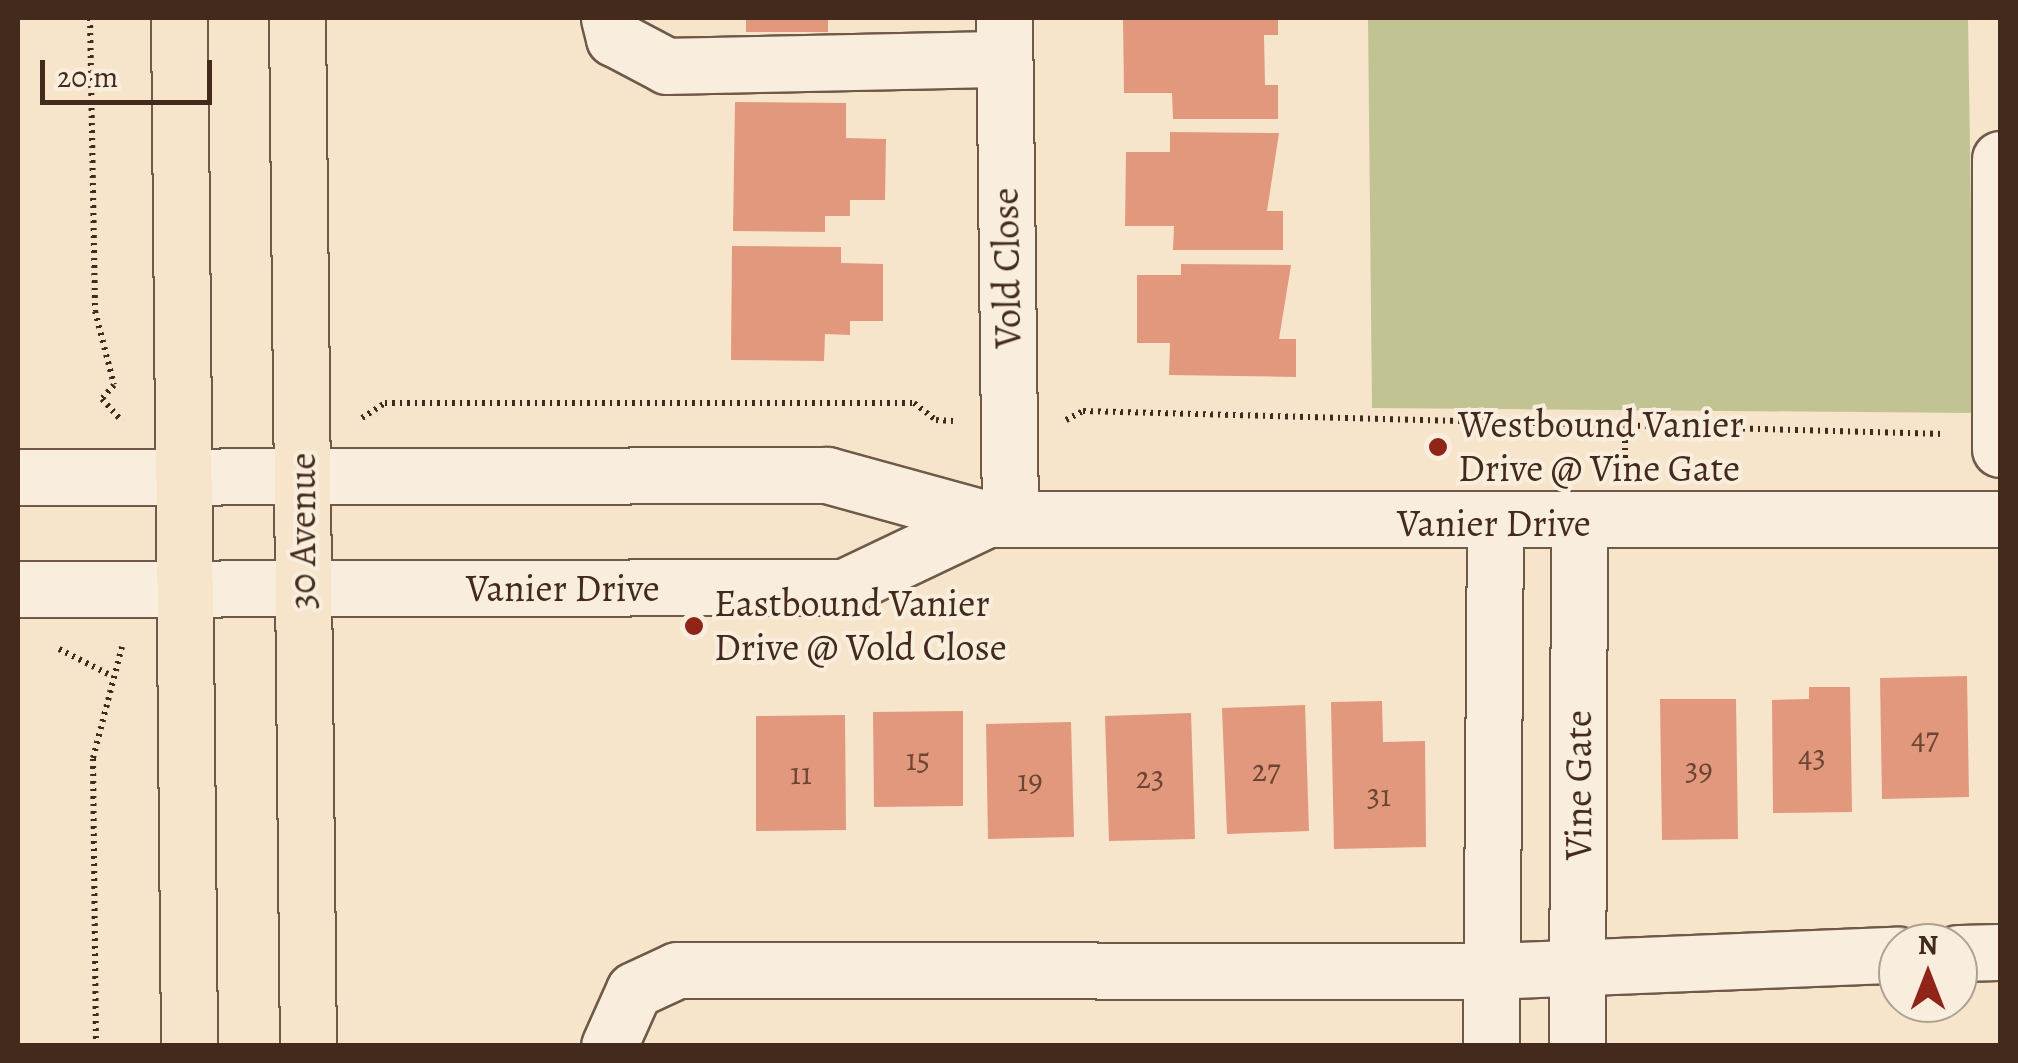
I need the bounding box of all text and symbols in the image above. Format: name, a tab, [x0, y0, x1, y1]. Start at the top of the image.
scale bar	[45, 40, 218, 102]
text: 20 m	[57, 57, 118, 97]
street label: Vold Close	[983, 187, 1031, 349]
place label: Westbound Vanier Drive @ Vine Gate	[1458, 402, 1744, 492]
marker: Westbound Vanier Drive @ Vine Gate	[1427, 436, 1449, 458]
street label: 30 Avenue	[280, 453, 326, 609]
street label: Vanier Drive	[1397, 501, 1591, 547]
street label: Vanier Drive	[466, 566, 660, 612]
place label: Eastbound Vanier Drive @ Vold Close	[714, 581, 1007, 670]
marker: Eastbound Vanier Drive @ Vold Close	[683, 615, 705, 637]
street label: Vine Gate	[1556, 710, 1602, 860]
house number: 47	[1911, 719, 1939, 757]
house number: 43	[1798, 737, 1826, 775]
house number: 15	[906, 740, 930, 778]
house number: 39	[1685, 750, 1713, 788]
house number: 27	[1252, 751, 1280, 789]
house number: 11	[790, 754, 812, 792]
house number: 23	[1136, 758, 1164, 796]
house number: 19	[1017, 761, 1043, 799]
house number: 31	[1367, 776, 1391, 814]
north arrow	[1878, 923, 1978, 1023]
text: N	[1918, 926, 1938, 964]

